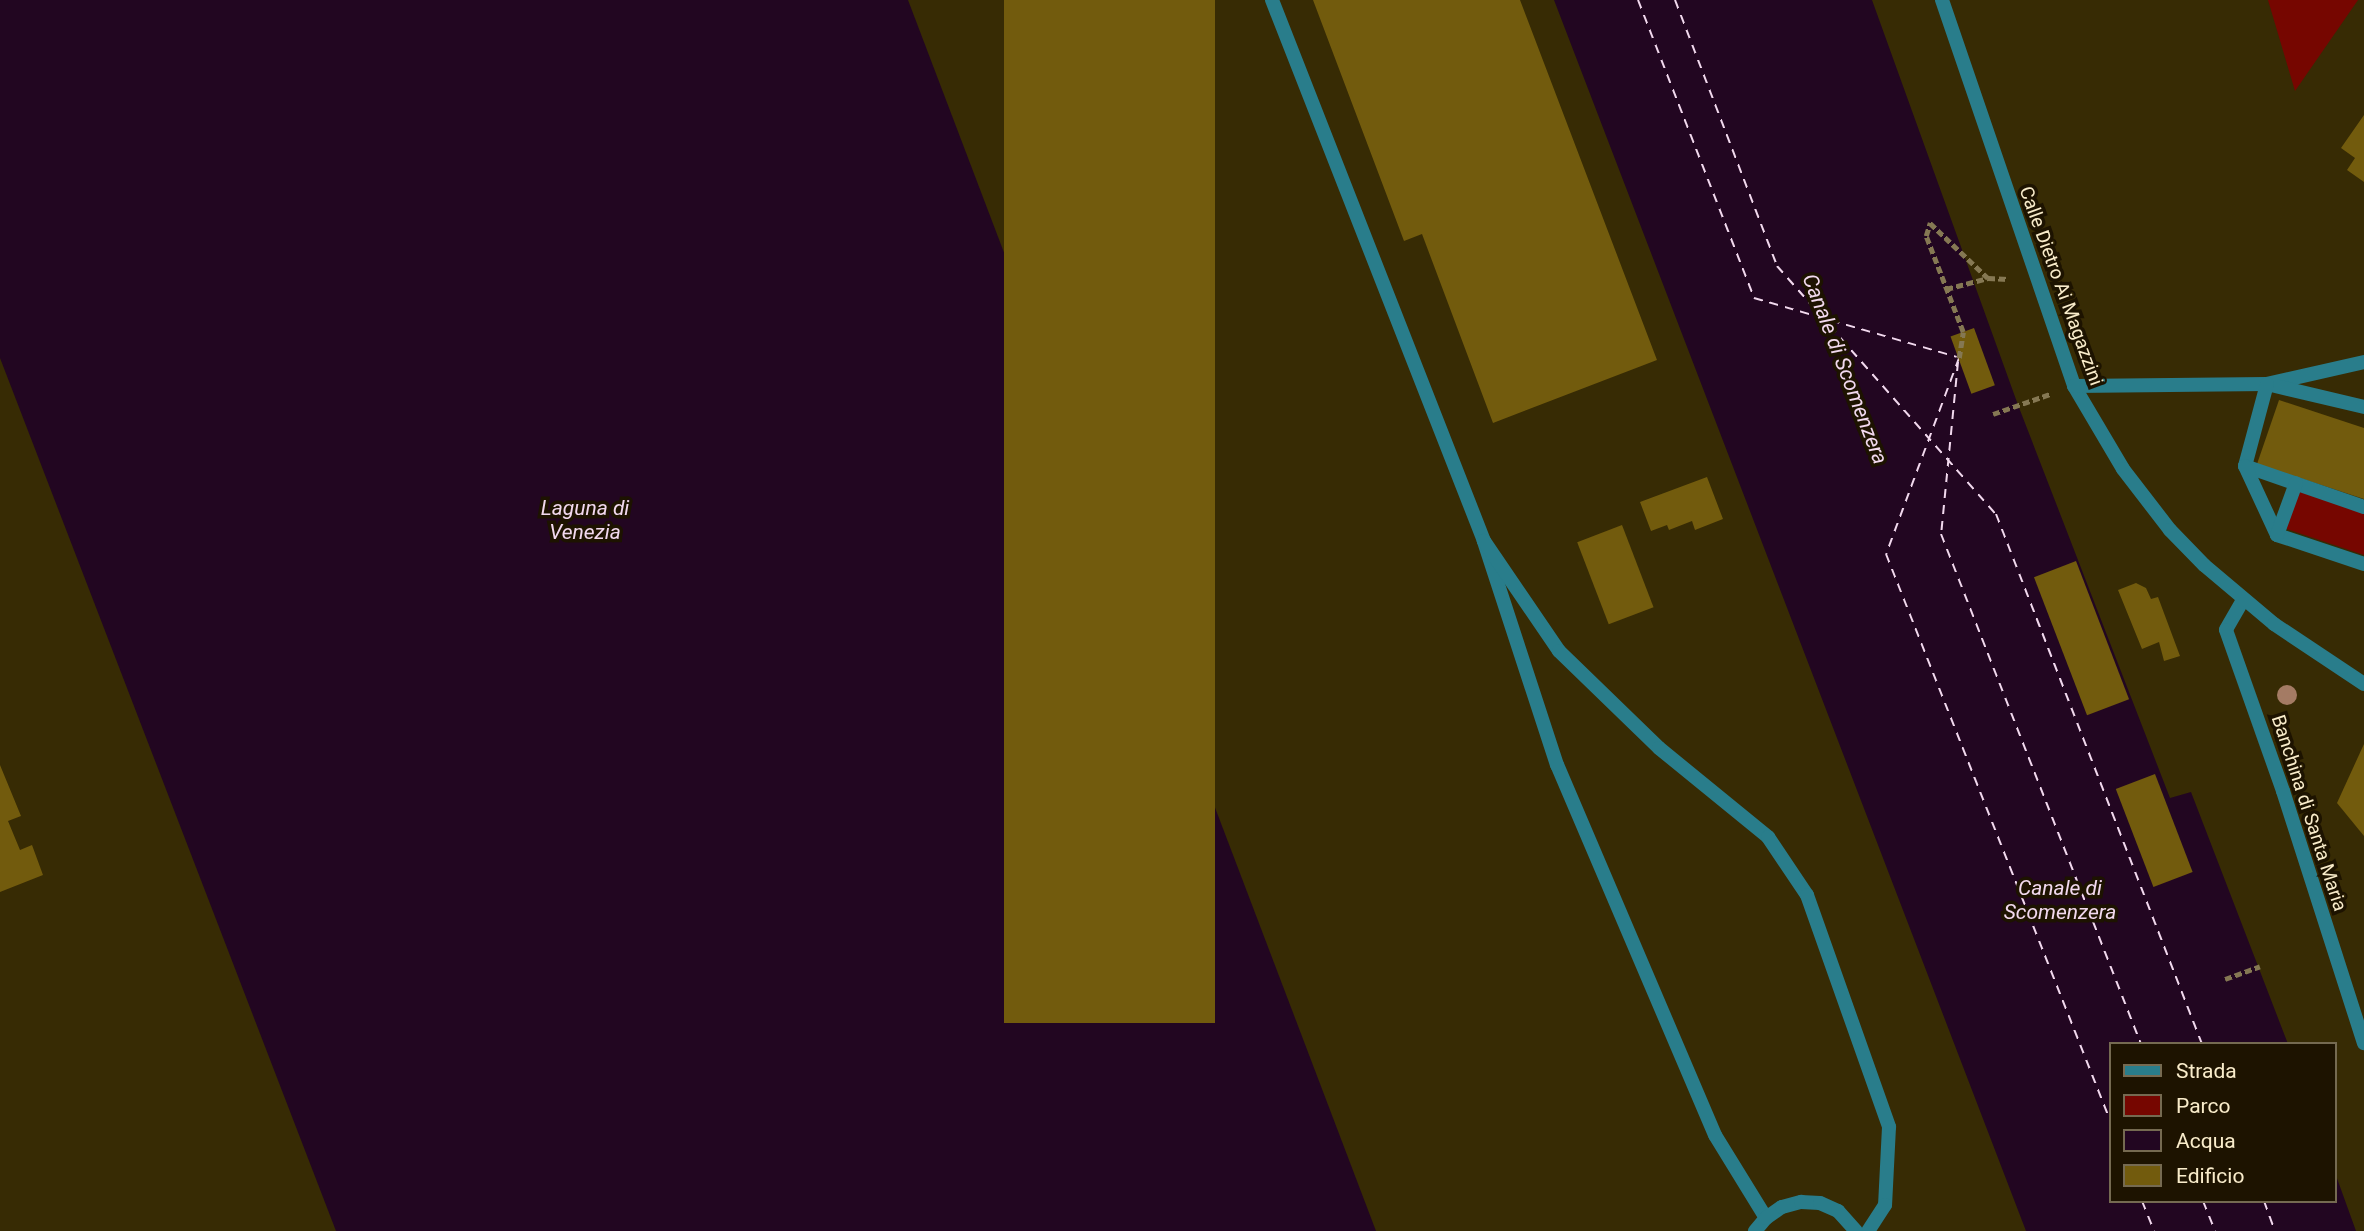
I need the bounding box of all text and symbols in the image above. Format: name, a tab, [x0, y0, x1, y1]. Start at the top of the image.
street label: Calle Dietro Ai Magazzini	[2014, 183, 2108, 389]
water label: Canale di Scomenzera	[1797, 270, 1893, 468]
water label: Laguna di Venezia	[541, 495, 629, 545]
street label: Banchina di Santa Maria	[2266, 712, 2352, 914]
water label: Canale di Scomenzera	[2004, 875, 2116, 925]
legend	[2108, 1042, 2336, 1203]
text: Strada	[2176, 1059, 2237, 1083]
text: Parco	[2176, 1094, 2230, 1118]
text: Acqua	[2176, 1129, 2236, 1153]
text: Edificio	[2176, 1164, 2244, 1188]

